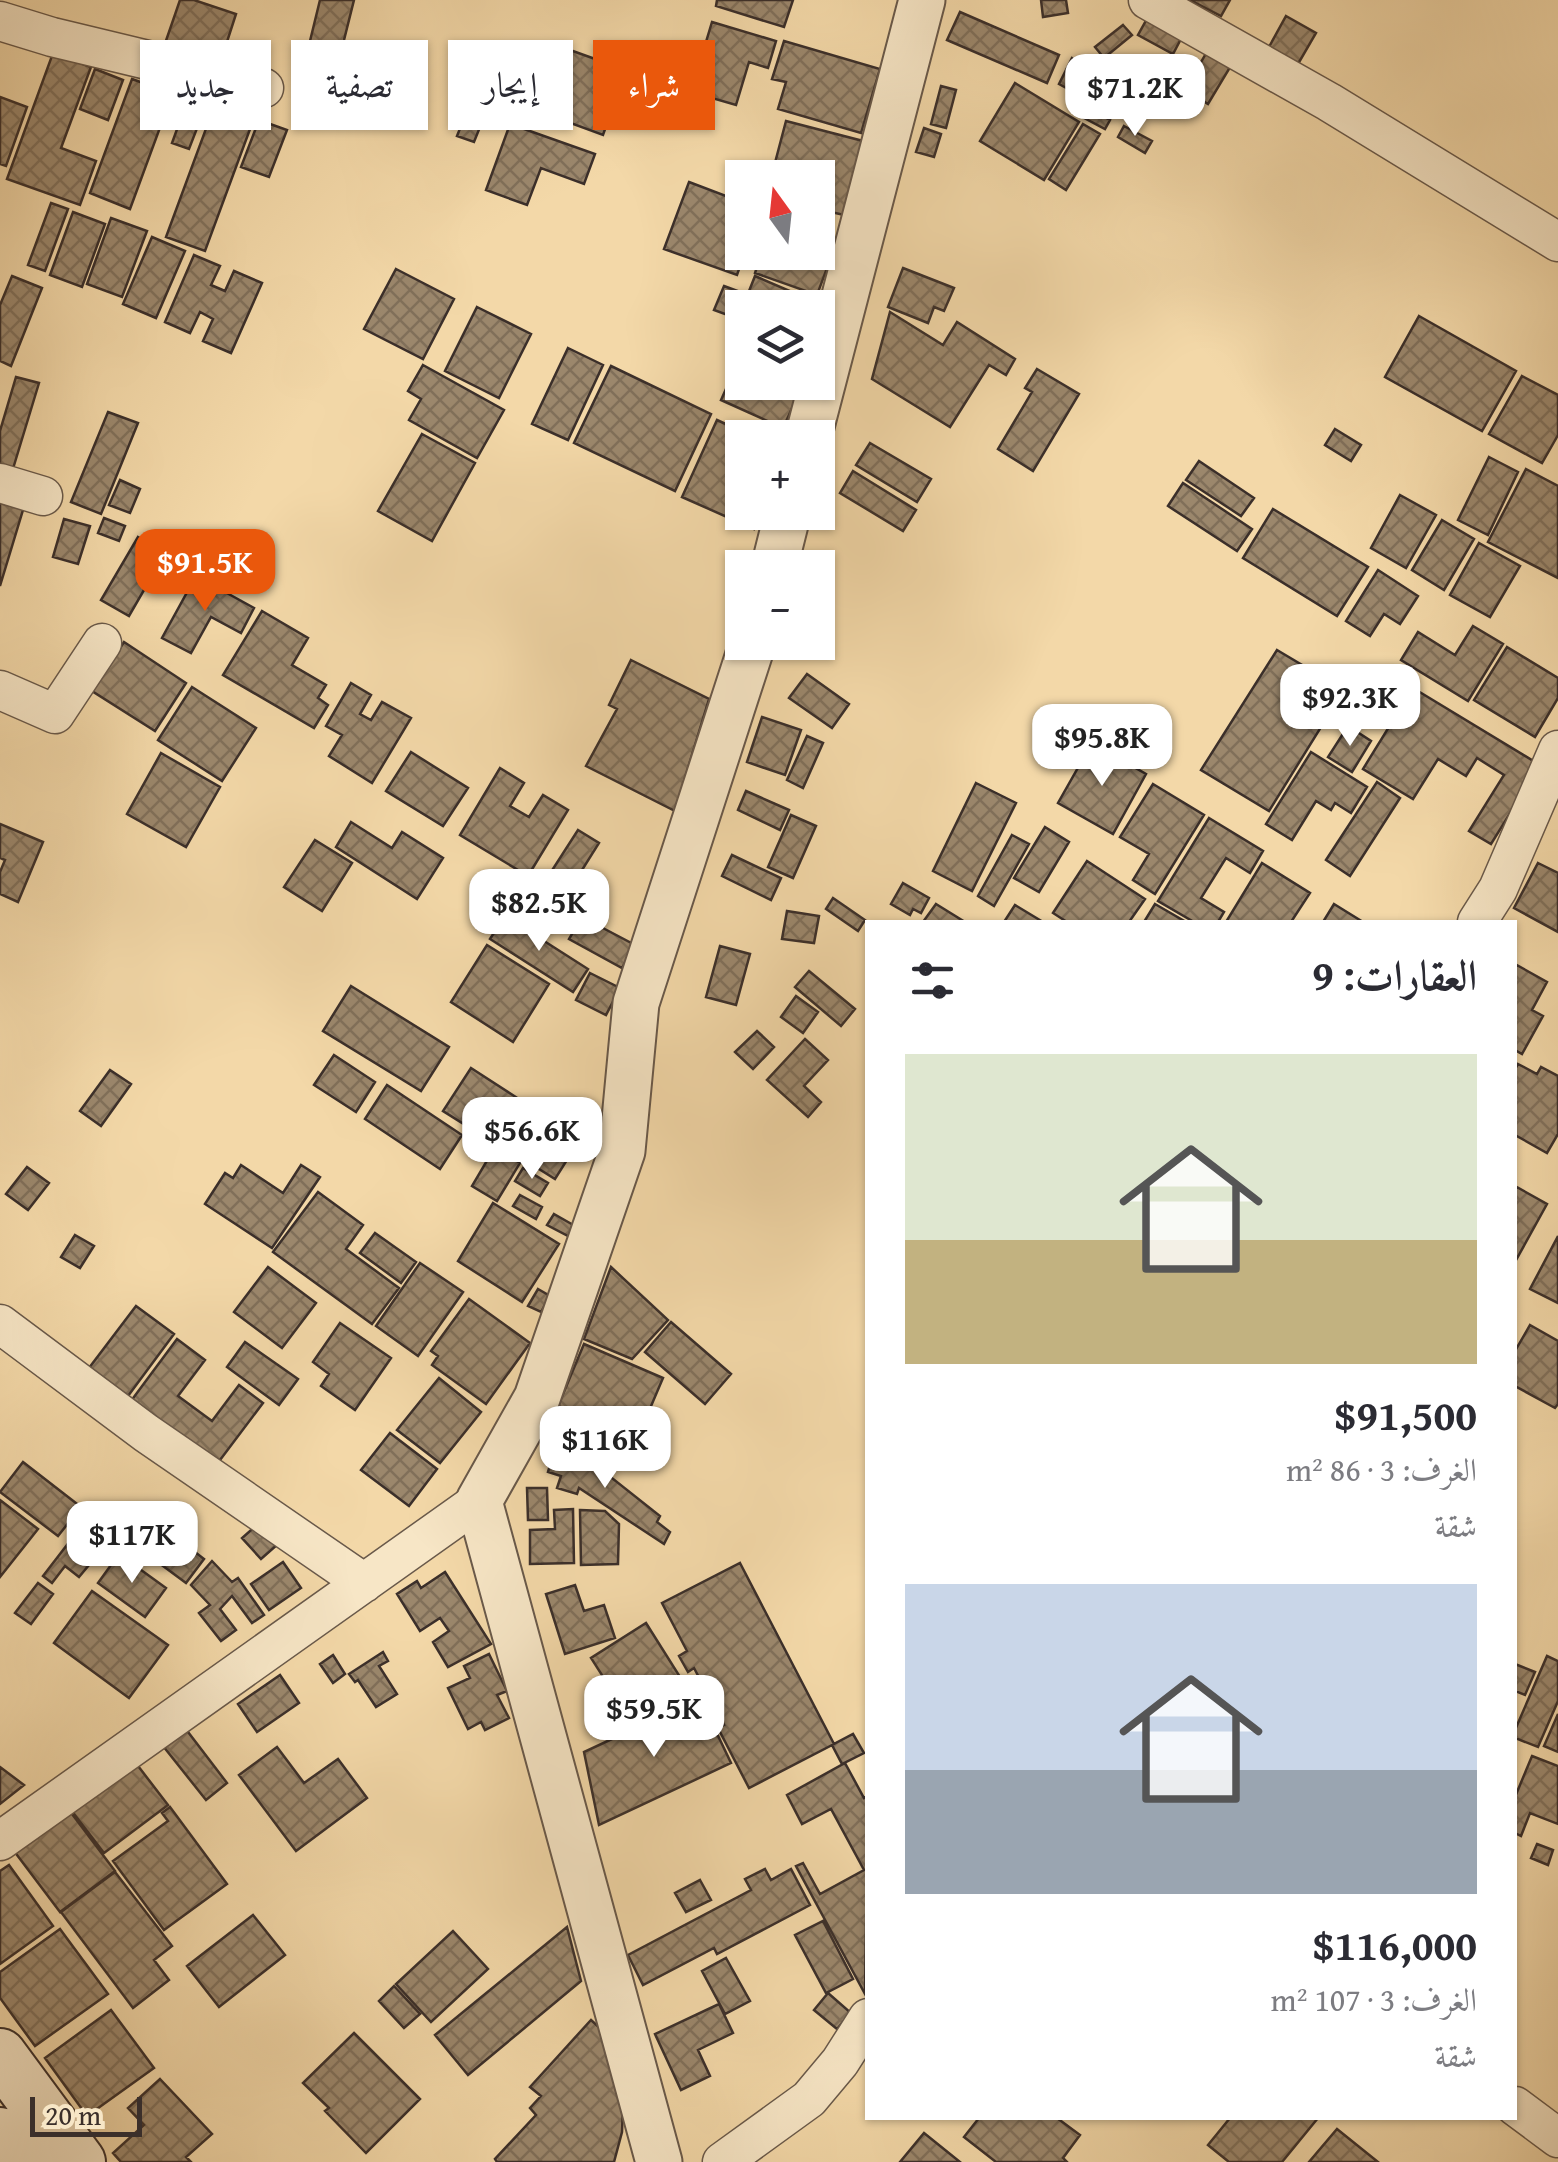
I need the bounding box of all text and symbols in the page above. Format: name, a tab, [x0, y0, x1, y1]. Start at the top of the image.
chip: جديد	[140, 40, 271, 130]
chip: تصفية	[291, 40, 428, 130]
chip: إيجار	[448, 40, 573, 130]
chip: شراء	[593, 40, 715, 130]
pin: $71.2K	[1054, 54, 1216, 139]
text: $71.2K	[1087, 63, 1183, 110]
north arrow	[725, 160, 835, 270]
map controls	[725, 160, 835, 660]
button: layers	[725, 290, 835, 400]
button: +	[725, 420, 835, 530]
pin: $91.5K	[124, 529, 286, 614]
text: $91.5K	[157, 538, 253, 585]
button: −	[725, 550, 835, 660]
pin: $92.3K	[1269, 664, 1431, 749]
text: $92.3K	[1302, 673, 1398, 720]
pin: $95.8K	[1021, 704, 1183, 789]
text: $95.8K	[1054, 713, 1150, 760]
pin: $82.5K	[458, 869, 620, 954]
text: $82.5K	[491, 878, 587, 925]
text: العقارات: 9	[1312, 944, 1477, 1005]
icon: filters	[905, 953, 960, 1008]
pin: $56.6K	[451, 1097, 613, 1182]
text: $56.6K	[484, 1106, 580, 1153]
icon: home	[1101, 1119, 1281, 1299]
text: $91,500	[1335, 1384, 1477, 1445]
pin: $116K	[535, 1406, 675, 1491]
text: $116K	[562, 1415, 648, 1462]
text: الغرف: 3 · 86 m²	[1286, 1446, 1477, 1493]
pin: $117K	[62, 1501, 202, 1586]
text: شقة	[1435, 1502, 1477, 1549]
text: $117K	[89, 1510, 175, 1557]
icon: home	[1101, 1649, 1281, 1829]
pin: $59.5K	[573, 1675, 735, 1760]
text: $59.5K	[606, 1684, 702, 1731]
text: $116,000	[1313, 1914, 1477, 1975]
text: الغرف: 3 · 107 m²	[1270, 1976, 1477, 2023]
text: شقة	[1435, 2032, 1477, 2079]
scale bar	[30, 2092, 142, 2136]
text: 20 m	[45, 2094, 101, 2135]

